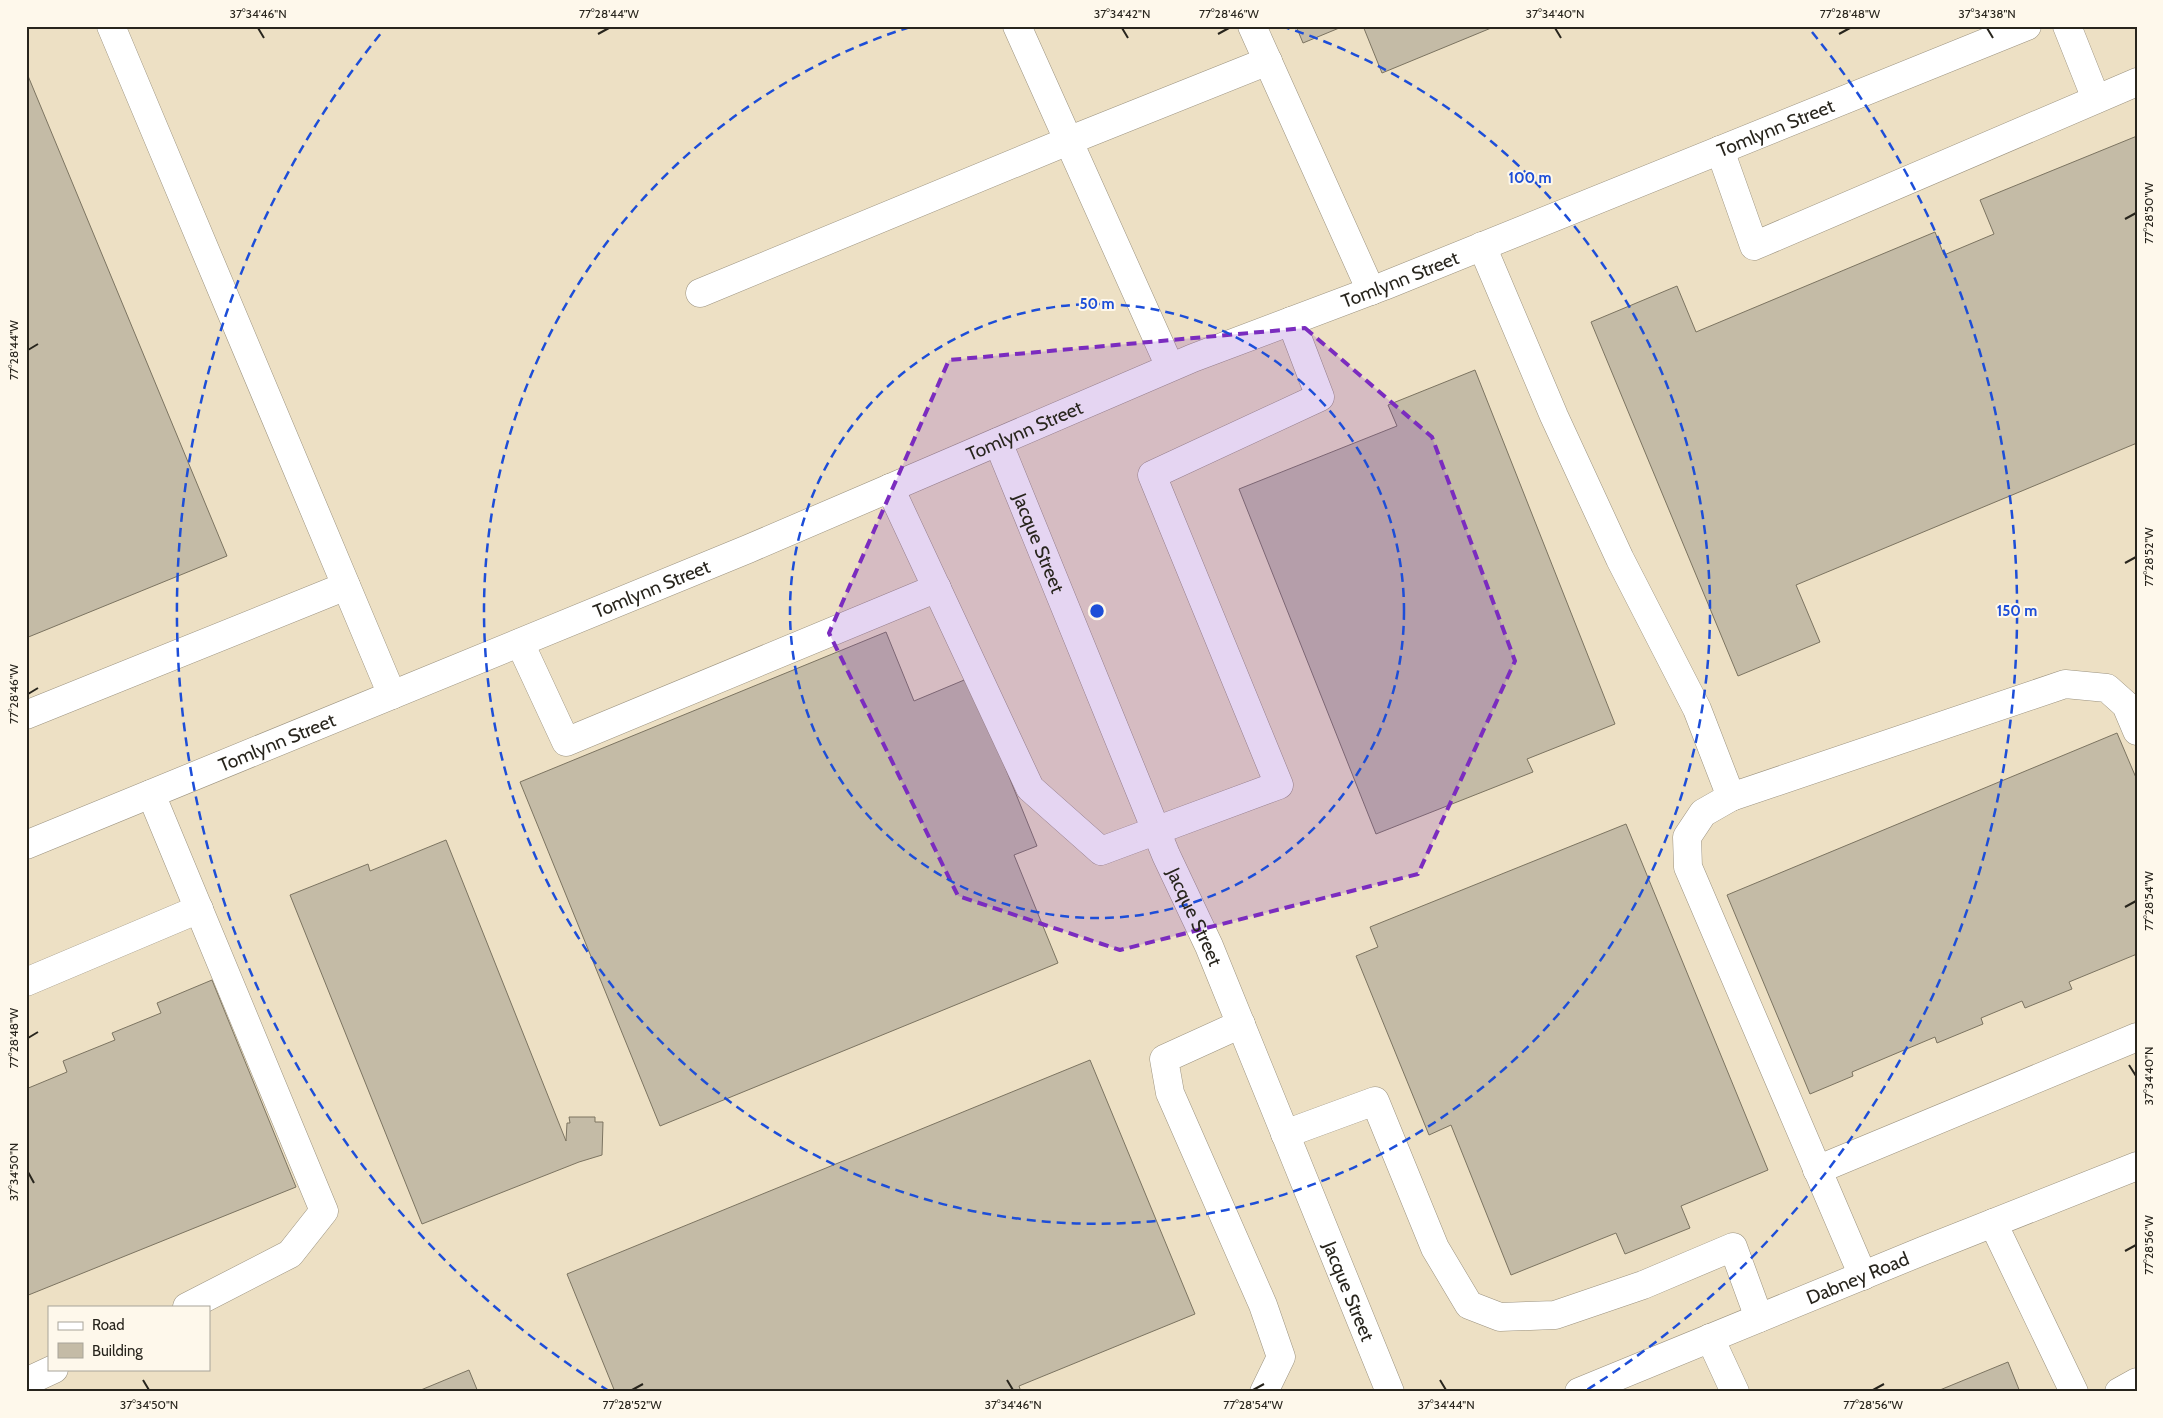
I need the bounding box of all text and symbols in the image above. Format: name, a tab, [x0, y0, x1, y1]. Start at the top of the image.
text: 37°34'46"N	[229, 6, 287, 21]
text: 77°28'44"W	[579, 6, 640, 21]
text: 37°34'42"N	[1094, 6, 1150, 21]
text: 77°28'46"W	[1199, 6, 1260, 21]
text: 37°34'40"N	[1526, 6, 1584, 21]
text: 77°28'48"W	[1820, 6, 1881, 21]
text: 37°34'38"N	[1958, 6, 2016, 21]
street label: Tomlynn Street	[1714, 94, 1838, 162]
text: 100 m	[1508, 169, 1552, 187]
text: 77°28'50"W	[2141, 182, 2156, 244]
street label: Tomlynn Street	[1338, 246, 1463, 313]
text: 50 m	[1079, 295, 1115, 313]
text: 77°28'44"W	[6, 319, 21, 380]
street label: Tomlynn Street	[963, 396, 1087, 466]
street label: Jacque Street	[1008, 489, 1069, 597]
text: 77°28'52"W	[2141, 527, 2156, 587]
street label: Tomlynn Street	[590, 555, 714, 623]
centre of rings	[1088, 602, 1106, 620]
text: 150 m	[1997, 602, 2037, 620]
text: 77°28'46"W	[6, 663, 21, 724]
street label: Tomlynn Street	[215, 708, 339, 777]
street label: Jacque Street	[1161, 863, 1227, 970]
text: 77°28'54"W	[2141, 871, 2156, 931]
text: 77°28'48"W	[6, 1007, 21, 1068]
text: 37°34'40"N	[2141, 1047, 2156, 1105]
text: 37°34'50"N	[6, 1143, 21, 1201]
text: 77°28'56"W	[2141, 1214, 2156, 1275]
street label: Jacque Street	[1318, 1237, 1379, 1345]
street label: Dabney Road	[1803, 1247, 1912, 1309]
legend	[48, 1306, 210, 1370]
text: Road	[92, 1316, 125, 1334]
text: Building	[92, 1342, 143, 1360]
text: 37°34'50"N	[120, 1397, 178, 1412]
text: 77°28'52"W	[602, 1397, 662, 1412]
text: 37°34'46"N	[984, 1397, 1042, 1412]
text: 77°28'54"W	[1223, 1397, 1283, 1412]
text: 37°34'44"N	[1417, 1397, 1475, 1412]
text: 77°28'56"W	[1843, 1397, 1904, 1412]

